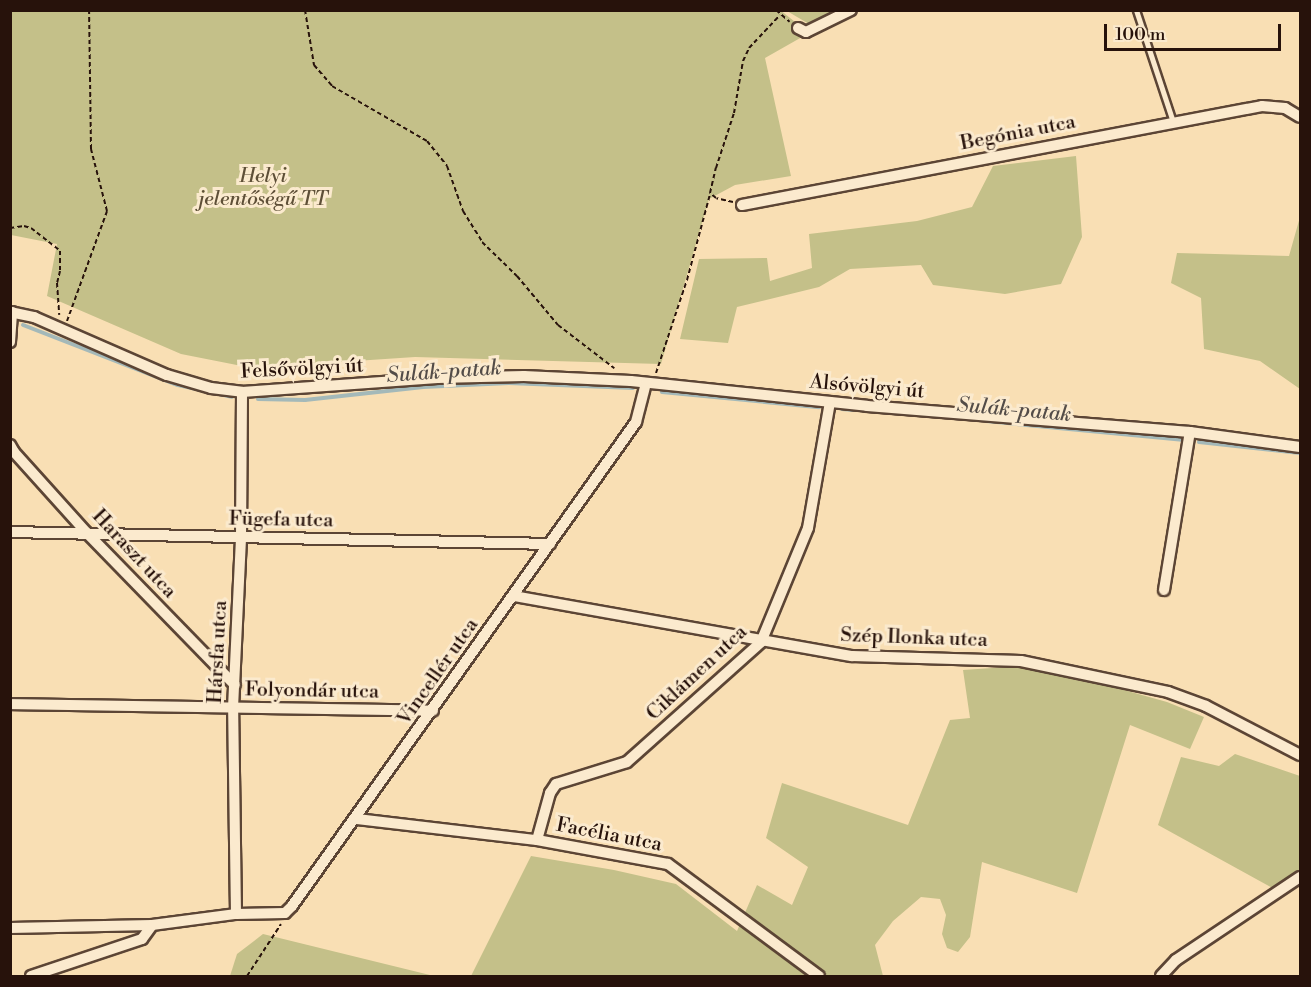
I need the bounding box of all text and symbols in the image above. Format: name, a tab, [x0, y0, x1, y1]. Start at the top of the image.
scale bar	[1107, 12, 1284, 50]
text: 100 m	[1115, 23, 1166, 46]
street label: Begónia utca	[958, 110, 1078, 156]
park label: Helyi jelentőségű TT	[198, 165, 328, 212]
street label: Felsővölgyi út	[240, 354, 364, 384]
water label: Sulák-patak	[386, 355, 502, 389]
street label: Alsóvölgyi út	[809, 370, 925, 404]
water label: Sulák-patak	[956, 392, 1072, 428]
street label: Haraszt utca	[87, 505, 181, 603]
street label: Fügefa utca	[229, 507, 333, 533]
street label: Hársfa utca	[203, 600, 233, 704]
street label: Vincellér utca	[392, 614, 484, 730]
street label: Ciklámen utca	[642, 620, 752, 726]
street label: Szép Ilonka utca	[840, 623, 988, 653]
street label: Folyondár utca	[245, 678, 379, 704]
street label: Facélia utca	[554, 813, 664, 857]

